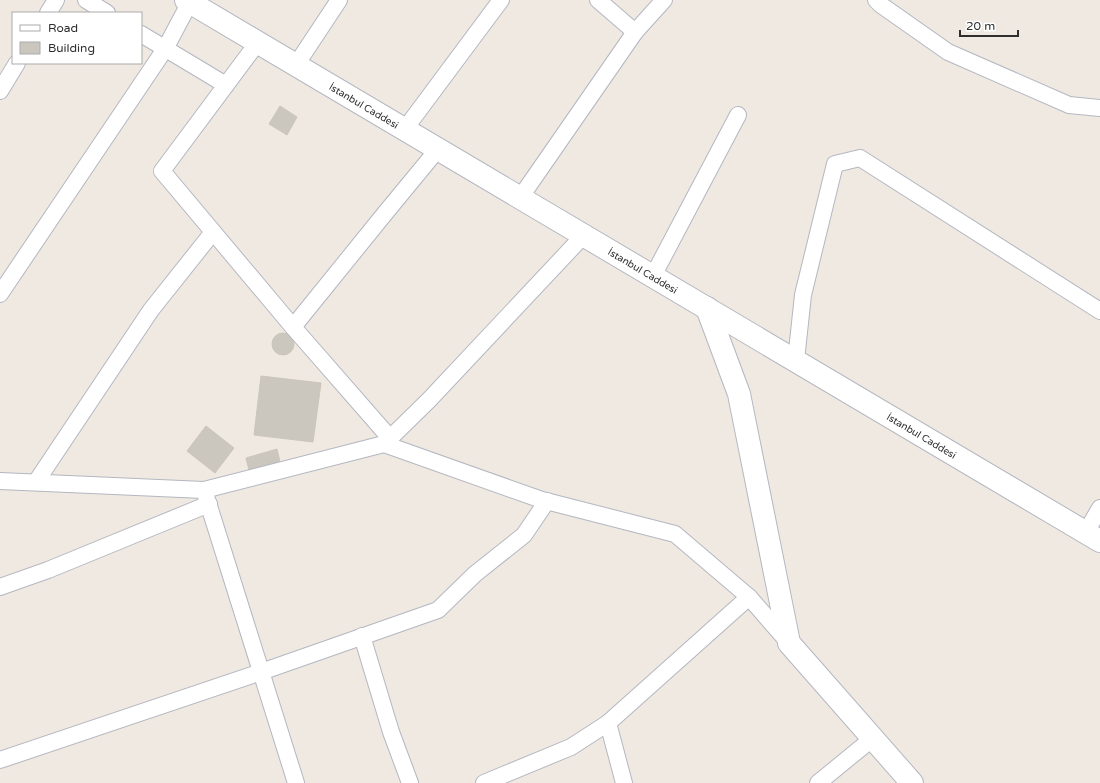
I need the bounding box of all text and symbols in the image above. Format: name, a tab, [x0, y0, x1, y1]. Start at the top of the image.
legend	[12, 12, 142, 64]
scale bar	[960, 12, 1018, 38]
text: 20 m	[966, 19, 995, 33]
text: Road	[48, 21, 78, 35]
text: Building	[48, 41, 95, 55]
street label: İstanbul Caddesi	[327, 81, 401, 132]
street label: İstanbul Caddesi	[605, 246, 679, 297]
street label: İstanbul Caddesi	[884, 411, 958, 462]

